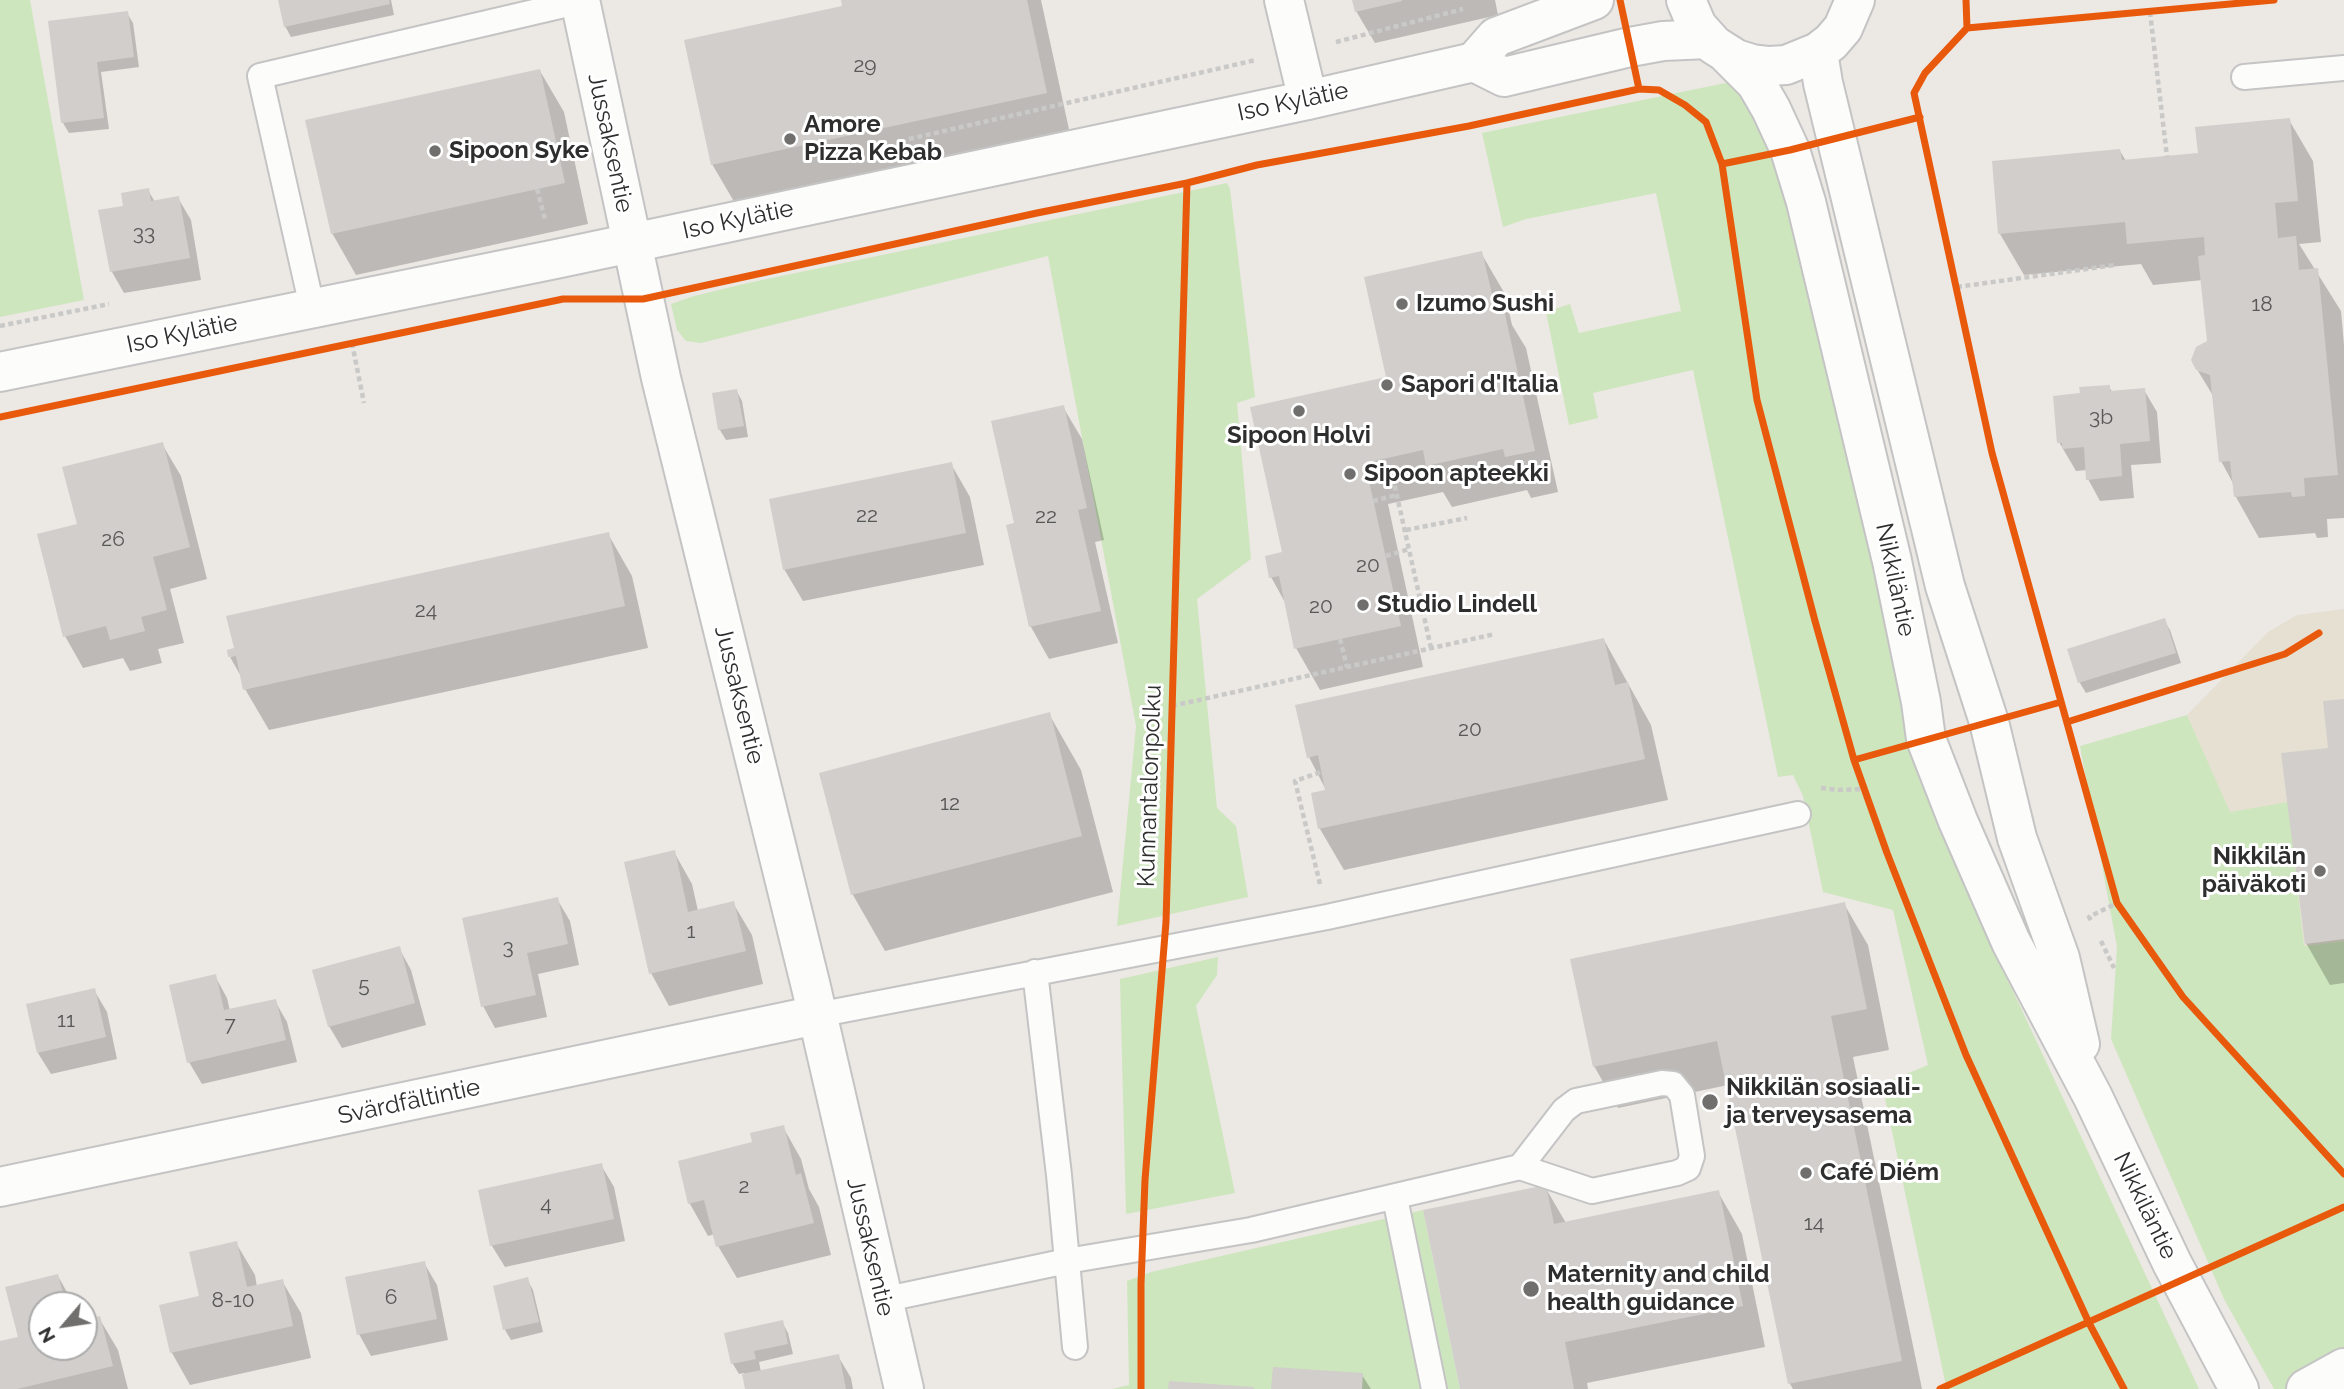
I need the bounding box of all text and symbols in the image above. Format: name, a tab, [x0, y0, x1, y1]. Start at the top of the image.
house number: 29	[853, 53, 877, 79]
street label: Jussaksentie	[581, 71, 639, 215]
street label: Iso Kylätie	[1235, 76, 1351, 128]
place label: Amore Pizza Kebab	[804, 111, 942, 167]
marker: Amore Pizza Kebab	[782, 131, 798, 147]
place label: Sipoon Syke	[449, 137, 589, 165]
marker: Sipoon Syke	[427, 143, 443, 159]
street label: Iso Kylätie	[680, 194, 796, 246]
house number: 33	[133, 221, 155, 247]
place label: Izumo Sushi	[1416, 290, 1554, 318]
house number: 18	[2251, 292, 2273, 318]
marker: Izumo Sushi	[1394, 296, 1410, 312]
street label: Iso Kylätie	[124, 308, 240, 360]
place label: Sapori d'Italia	[1401, 371, 1559, 399]
marker: Sapori d'Italia	[1379, 377, 1395, 393]
marker: Sipoon Holvi	[1291, 403, 1307, 419]
house number: 3b	[2089, 405, 2113, 431]
place label: Sipoon Holvi	[1227, 422, 1371, 450]
place label: Sipoon apteekki	[1364, 460, 1549, 488]
marker: Sipoon apteekki	[1342, 466, 1358, 482]
house number: 22	[856, 503, 878, 529]
house number: 22	[1035, 504, 1057, 530]
street label: Nikkiläntie	[1869, 521, 1921, 639]
house number: 26	[101, 527, 125, 553]
house number: 20	[1356, 553, 1380, 579]
place label: Studio Lindell	[1377, 591, 1537, 619]
house number: 20	[1309, 594, 1333, 620]
marker: Studio Lindell	[1355, 597, 1371, 613]
house number: 24	[415, 598, 437, 624]
street label: Jussaksentie	[708, 623, 770, 767]
street label: Kunnantalonpolku	[1132, 684, 1168, 888]
house number: 20	[1458, 717, 1482, 743]
house number: 12	[940, 791, 960, 817]
place label: Nikkilän päiväkoti	[2202, 843, 2306, 899]
marker: Nikkilän päiväkoti	[2312, 863, 2328, 879]
house number: 1	[687, 919, 695, 945]
house number: 3	[502, 935, 514, 961]
house number: 5	[358, 973, 370, 999]
house number: 11	[57, 1008, 75, 1034]
house number: 7	[224, 1012, 236, 1038]
street label: Svärdfältintie	[335, 1073, 483, 1131]
place label: Nikkilän sosiaali- ja terveysasema	[1726, 1074, 1921, 1130]
marker: Nikkilän sosiaali- ja terveysasema	[1700, 1092, 1720, 1112]
street label: Nikkiläntie	[2107, 1148, 2183, 1264]
place label: Café Diém	[1820, 1159, 1939, 1187]
marker: Café Diém	[1798, 1165, 1814, 1181]
house number: 2	[739, 1174, 749, 1200]
street label: Jussaksentie	[840, 1175, 900, 1319]
house number: 4	[540, 1192, 552, 1218]
house number: 14	[1804, 1211, 1824, 1237]
place label: Maternity and child health guidance	[1547, 1261, 1769, 1317]
marker: Maternity and child health guidance	[1521, 1279, 1541, 1299]
house number: 6	[385, 1285, 397, 1311]
house number: 8-10	[211, 1288, 255, 1314]
north arrow	[28, 1291, 98, 1361]
text: N	[33, 1324, 60, 1347]

